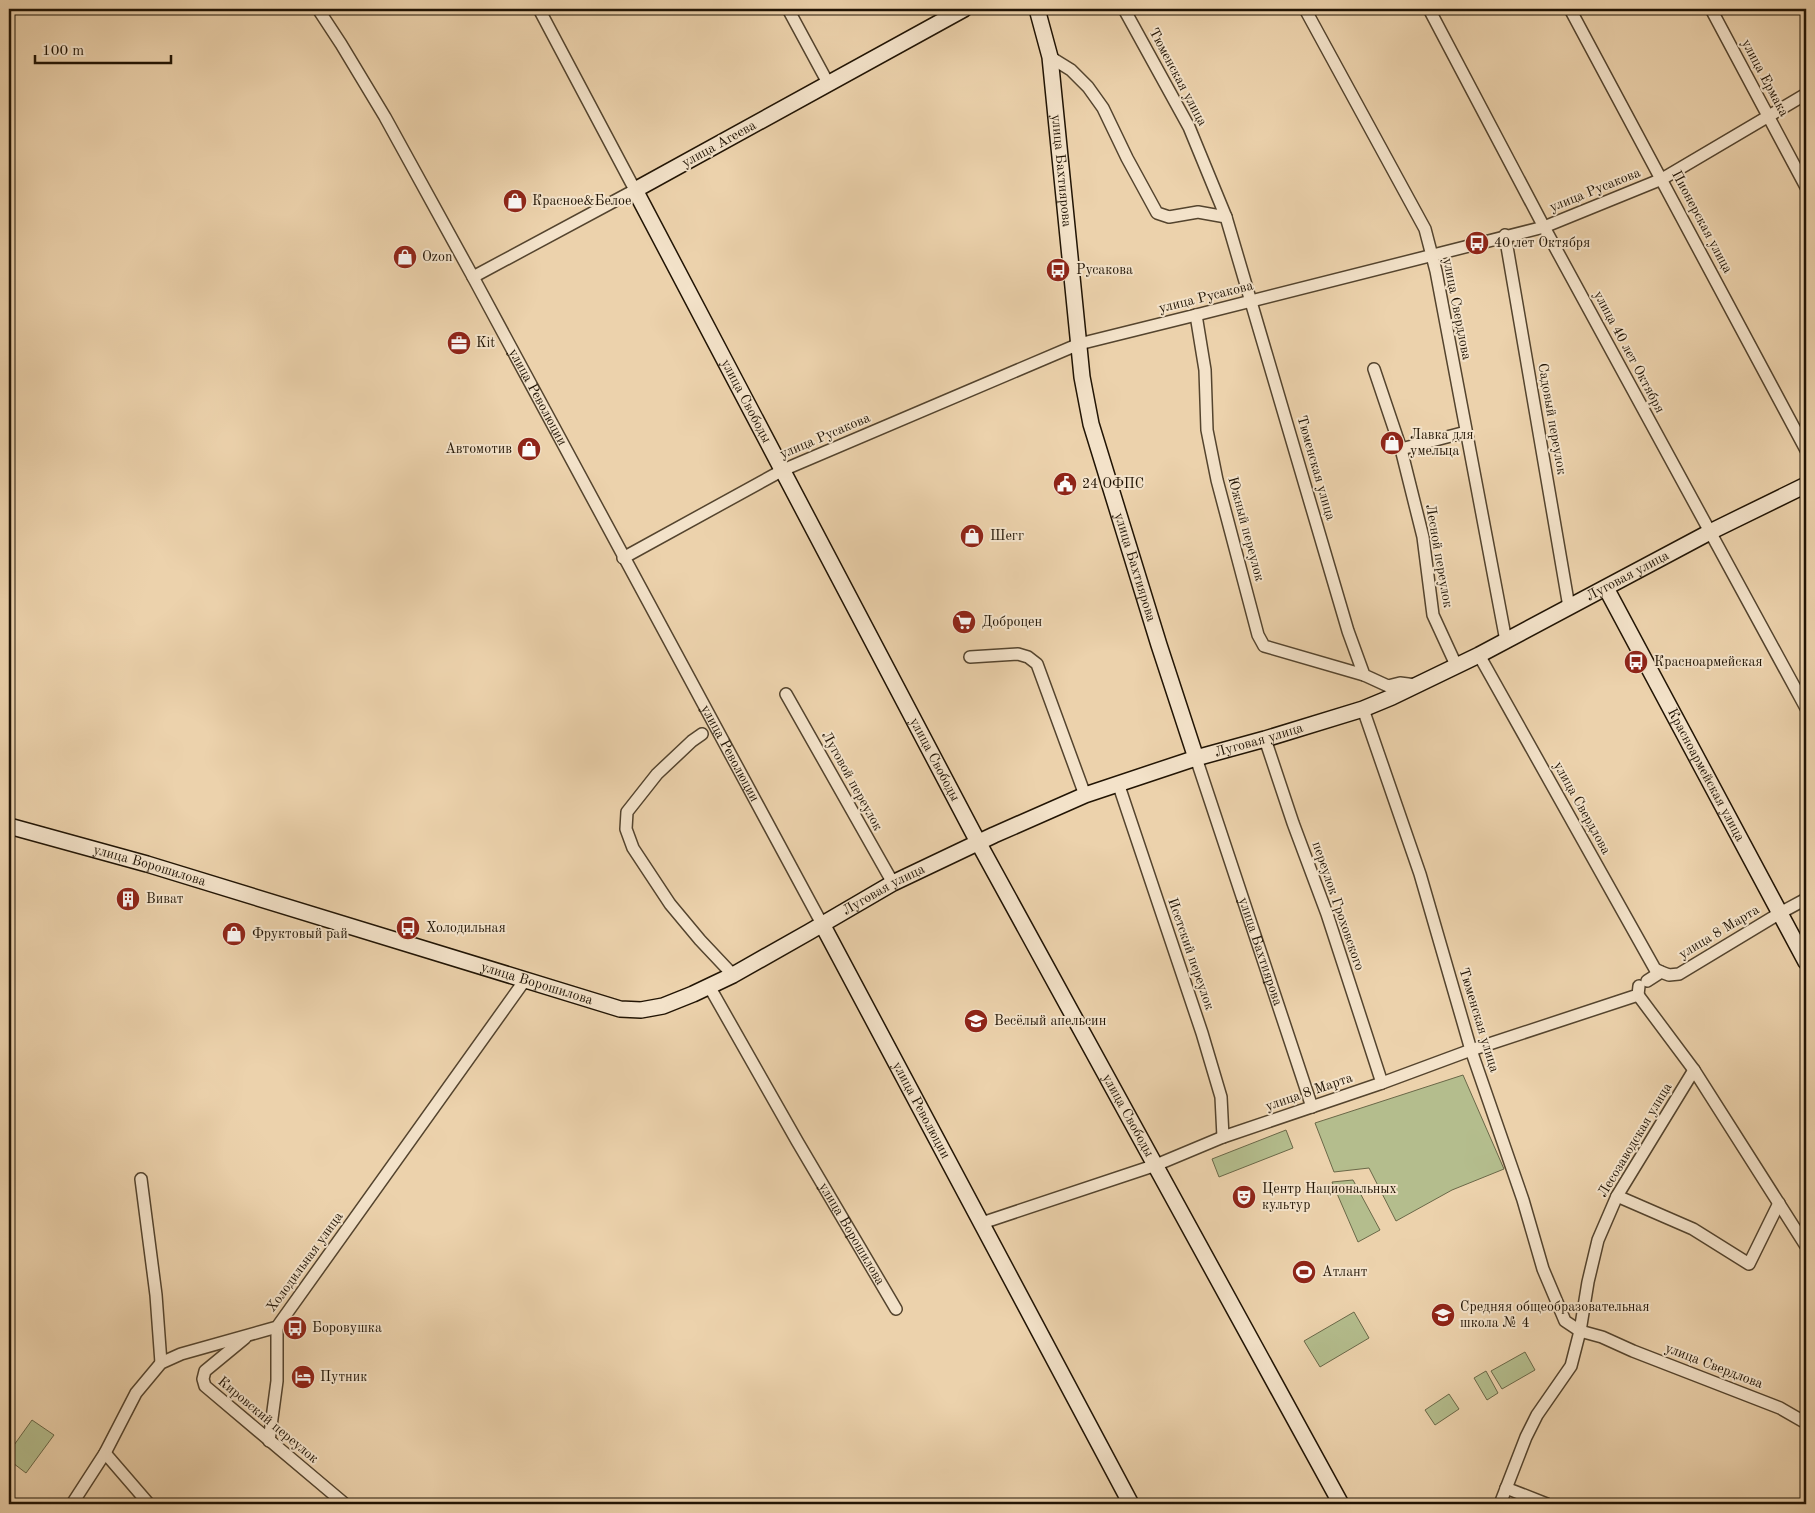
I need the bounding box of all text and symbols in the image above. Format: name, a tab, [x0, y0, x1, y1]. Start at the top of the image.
street label: Тюменская улица	[1146, 26, 1210, 128]
scale bar	[35, 32, 171, 64]
street label: улица Ермака	[1739, 37, 1791, 119]
text: 100 m	[42, 44, 84, 59]
street label: улица Бахтиярова	[1049, 114, 1074, 228]
street label: улица Агеева	[680, 118, 758, 170]
street label: улица Русакова	[1548, 165, 1642, 215]
street label: Пионерская улица	[1669, 168, 1735, 276]
shop icon: Красное&Белое	[502, 188, 528, 214]
place label: Красное&Белое	[532, 194, 631, 208]
bus stop icon: 40 лет Октября	[1464, 230, 1490, 256]
place label: 40 лет Октября	[1494, 236, 1590, 250]
shop icon: Ozon	[392, 244, 418, 270]
place label: Ozon	[422, 250, 453, 264]
bus stop icon: Русакова	[1045, 257, 1071, 283]
street label: улица Свердлова	[1440, 257, 1474, 361]
place label: Русакова	[1076, 263, 1133, 277]
street label: улица Русакова	[1157, 279, 1255, 315]
street label: улица 40 лет Октября	[1591, 289, 1667, 415]
office icon: Kit	[446, 330, 472, 356]
place label: Kit	[476, 336, 495, 350]
street label: улица Революции	[506, 346, 569, 448]
street label: улица Свободы	[718, 357, 774, 445]
street label: Садовый переулок	[1535, 362, 1569, 476]
street label: улица Русакова	[778, 411, 872, 461]
street label: Тюменская улица	[1294, 414, 1338, 522]
place label: Лавка для умельца	[1410, 428, 1474, 458]
shop icon: Лавка для умельца	[1379, 430, 1405, 456]
shop icon: Автомотив	[516, 436, 542, 462]
place label: Автомотив	[445, 442, 512, 456]
public building icon: 24 ОФПС	[1052, 471, 1078, 497]
street label: Южный переулок	[1225, 475, 1267, 583]
place label: 24 ОФПС	[1082, 477, 1144, 491]
street label: Лесной переулок	[1423, 503, 1455, 609]
street label: улица Бахтиярова	[1112, 511, 1158, 623]
shop icon: Шегг	[959, 523, 985, 549]
place label: Шегг	[990, 529, 1024, 543]
street label: Луговая улица	[1584, 548, 1671, 604]
supermarket icon: Доброцен	[951, 609, 977, 635]
place label: Доброцен	[982, 615, 1043, 629]
bus stop icon: Красноармейская	[1623, 649, 1649, 675]
place label: Красноармейская	[1654, 655, 1763, 669]
street label: улица Революции	[698, 703, 762, 804]
street label: Красноармейская улица	[1665, 706, 1747, 844]
street label: улица Свободы	[907, 715, 962, 804]
street label: Луговая улица	[1213, 721, 1305, 760]
street label: Луговой переулок	[819, 729, 885, 833]
street label: улица Свердлова	[1551, 759, 1613, 857]
street label: переулок Гроховского	[1309, 840, 1367, 972]
street label: улица Ворошилова	[92, 843, 208, 889]
street label: Луговая улица	[840, 862, 927, 918]
building icon: Виват	[115, 886, 141, 912]
place label: Виват	[146, 892, 184, 906]
street label: Исетский переулок	[1165, 896, 1217, 1012]
street label: улица Бахтиярова	[1236, 896, 1285, 1008]
street label: улица 8 Марта	[1676, 902, 1762, 961]
bus stop icon: Холодильная	[395, 915, 421, 941]
shop icon: Фруктовый рай	[221, 921, 247, 947]
place label: Холодильная	[426, 921, 506, 935]
place label: Фруктовый рай	[252, 927, 348, 941]
street label: улица Ворошилова	[479, 960, 595, 1007]
street label: Тюменская улица	[1456, 966, 1502, 1074]
school or university icon: Весёлый апельсин	[963, 1008, 989, 1034]
place label: Весёлый апельсин	[994, 1014, 1107, 1028]
street label: улица Революции	[890, 1059, 953, 1161]
street label: улица Свободы	[1100, 1071, 1156, 1159]
street label: улица 8 Марта	[1264, 1071, 1354, 1113]
street label: Лесозаводская улица	[1595, 1080, 1675, 1200]
street label: улица Ворошилова	[816, 1180, 887, 1288]
place label: Центр Национальных культур	[1262, 1182, 1397, 1212]
theatre icon: Центр Национальных культур	[1231, 1184, 1257, 1210]
street label: Холодильная улица	[264, 1209, 346, 1314]
sports icon: Атлант	[1291, 1259, 1317, 1285]
place label: Атлант	[1322, 1265, 1368, 1279]
place label: Средняя общеобразовательная школа № 4	[1460, 1300, 1650, 1330]
school or university icon: Средняя общеобразовательная школа № 4	[1430, 1302, 1456, 1328]
bus stop icon: Боровушка	[282, 1315, 308, 1341]
place label: Боровушка	[312, 1321, 382, 1335]
street label: улица Свердлова	[1663, 1341, 1765, 1391]
hotel icon: Путник	[290, 1364, 316, 1390]
place label: Путник	[320, 1370, 367, 1384]
street label: Кировский переулок	[215, 1374, 321, 1466]

